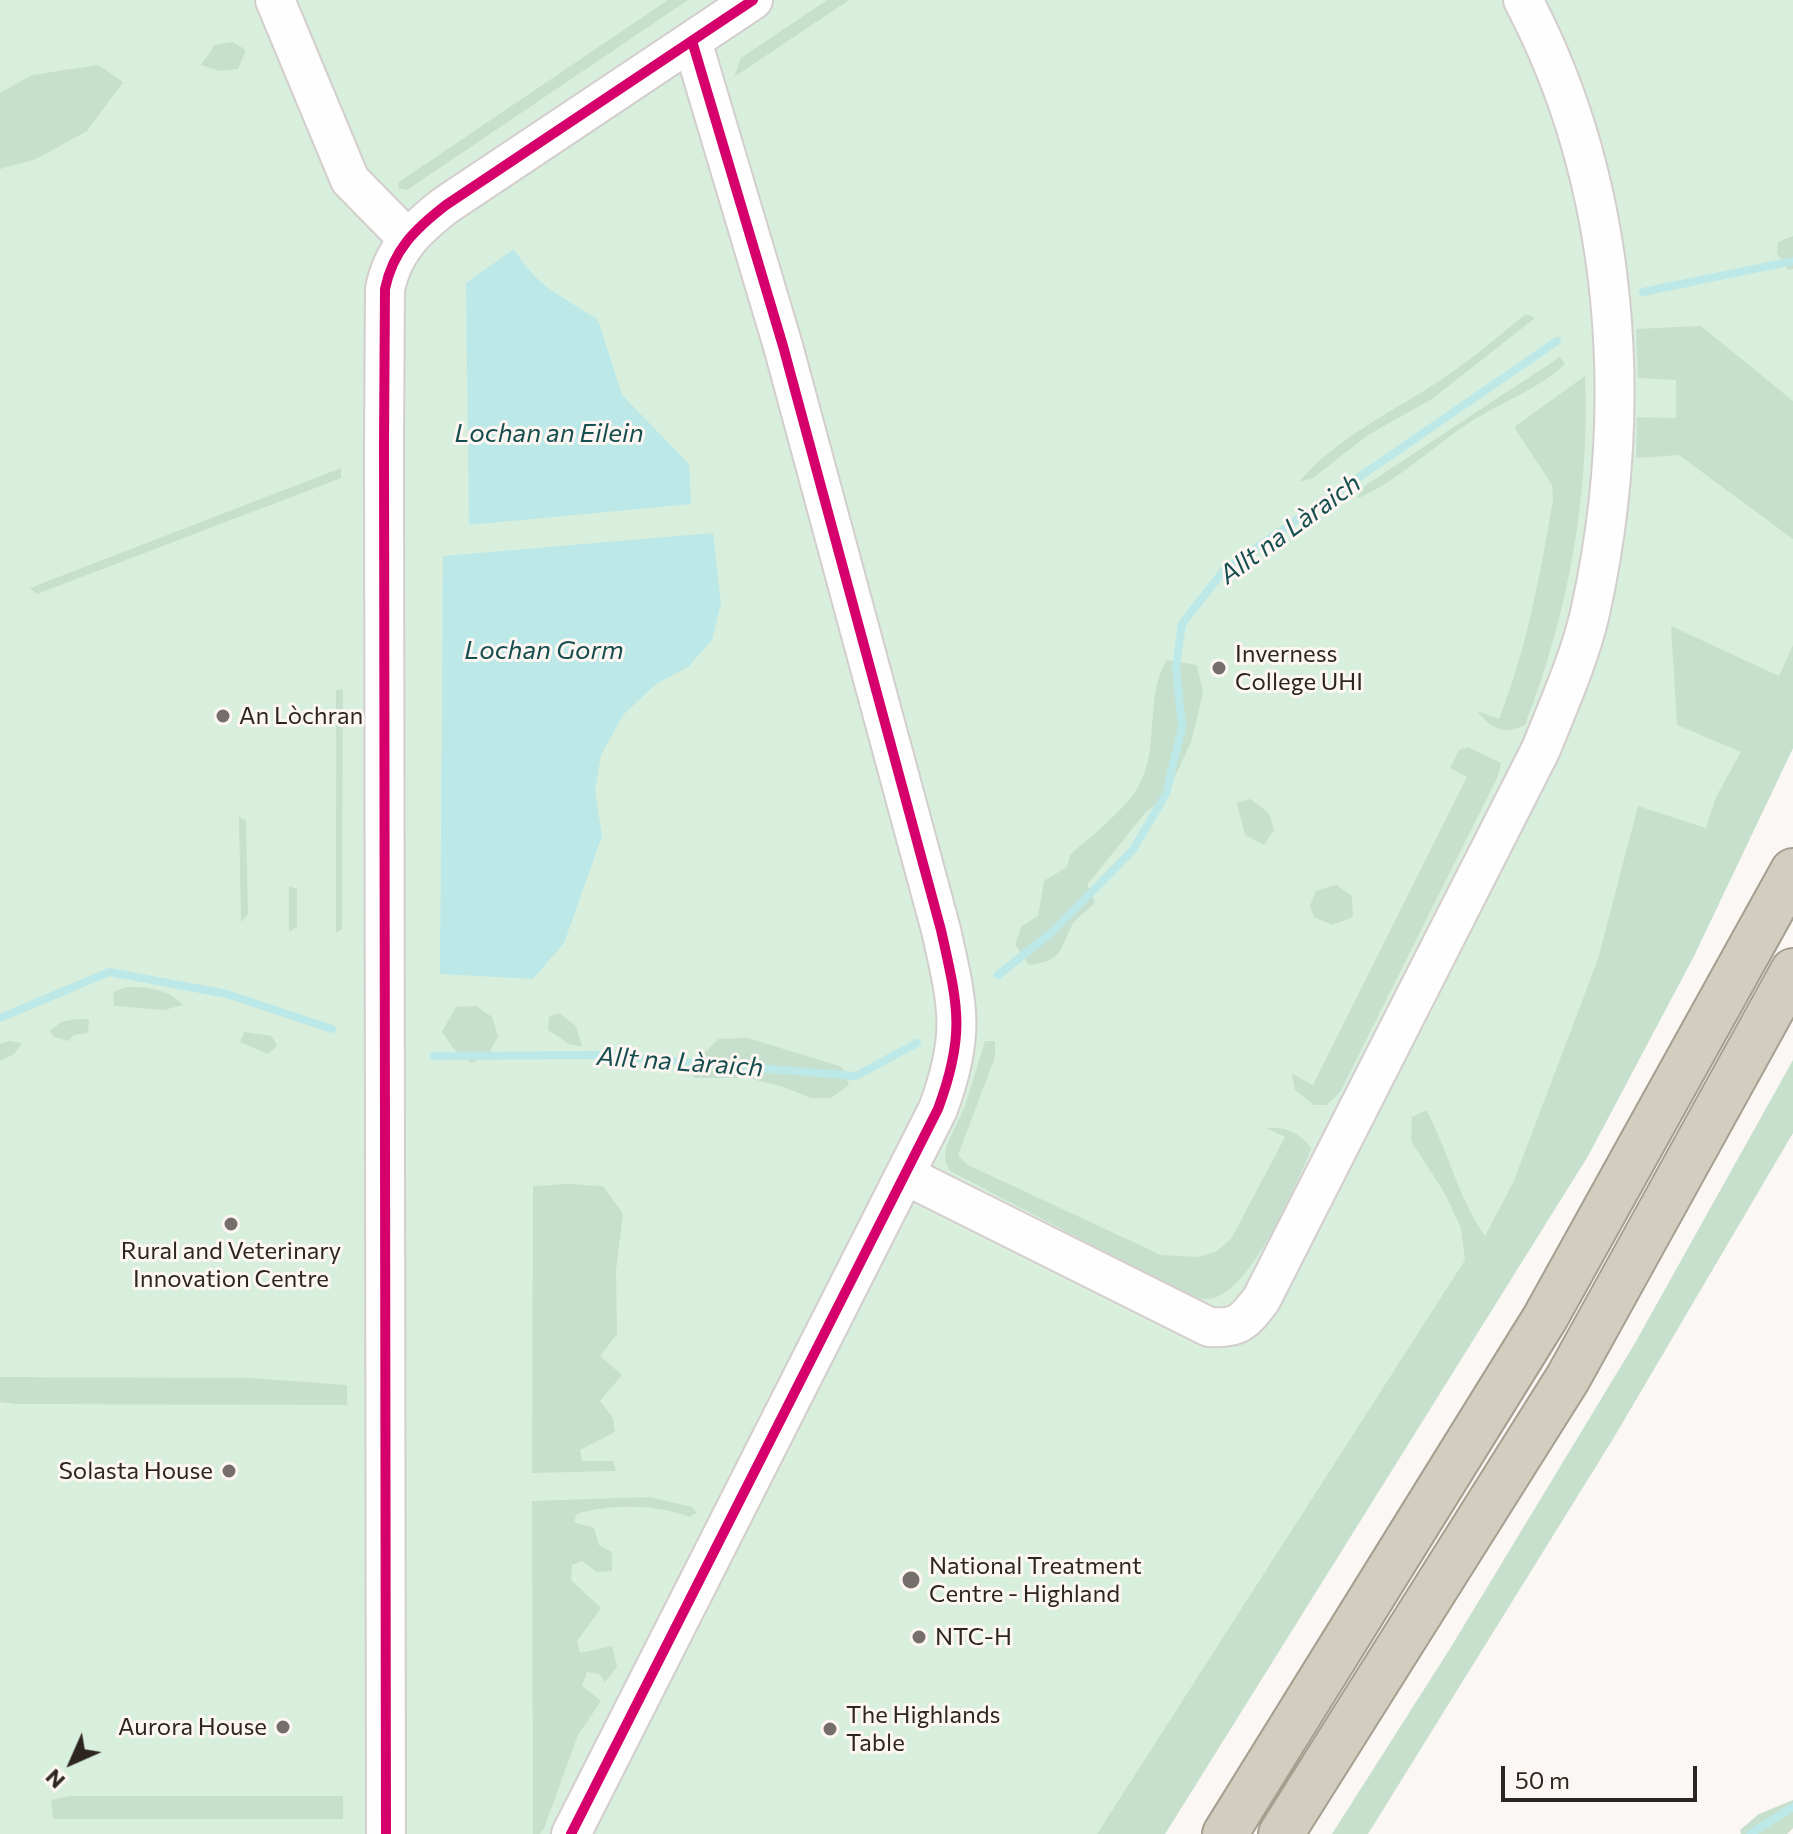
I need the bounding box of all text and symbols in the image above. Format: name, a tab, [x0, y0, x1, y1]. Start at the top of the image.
water label: Lochan an Eilein	[454, 417, 644, 449]
water label: Allt na Làraich	[1213, 467, 1367, 591]
water label: Lochan Gorm	[464, 634, 624, 666]
place label: Inverness College UHI	[1235, 640, 1363, 696]
marker: Inverness College UHI	[1210, 659, 1228, 677]
place label: An Lòchran	[239, 702, 363, 730]
marker: An Lòchran	[214, 707, 232, 725]
water label: Allt na Làraich	[596, 1041, 764, 1083]
marker: Rural and Veterinary Innovation Centre	[222, 1215, 240, 1233]
place label: Rural and Veterinary Innovation Centre	[121, 1237, 341, 1293]
place label: Solasta House	[59, 1457, 213, 1485]
marker: Solasta House	[220, 1462, 238, 1480]
place label: National Treatment Centre - Highland	[929, 1552, 1142, 1608]
marker: National Treatment Centre - Highland	[900, 1569, 922, 1591]
place label: NTC-H	[935, 1623, 1012, 1651]
marker: NTC-H	[910, 1628, 928, 1646]
place label: The Highlands Table	[846, 1701, 1000, 1757]
place label: Aurora House	[118, 1713, 267, 1741]
marker: Aurora House	[274, 1718, 292, 1736]
marker: The Highlands Table	[821, 1720, 839, 1738]
north arrow	[32, 1722, 112, 1802]
scale bar	[1505, 1750, 1701, 1800]
text: N	[39, 1764, 70, 1795]
text: 50 m	[1515, 1765, 1570, 1794]

